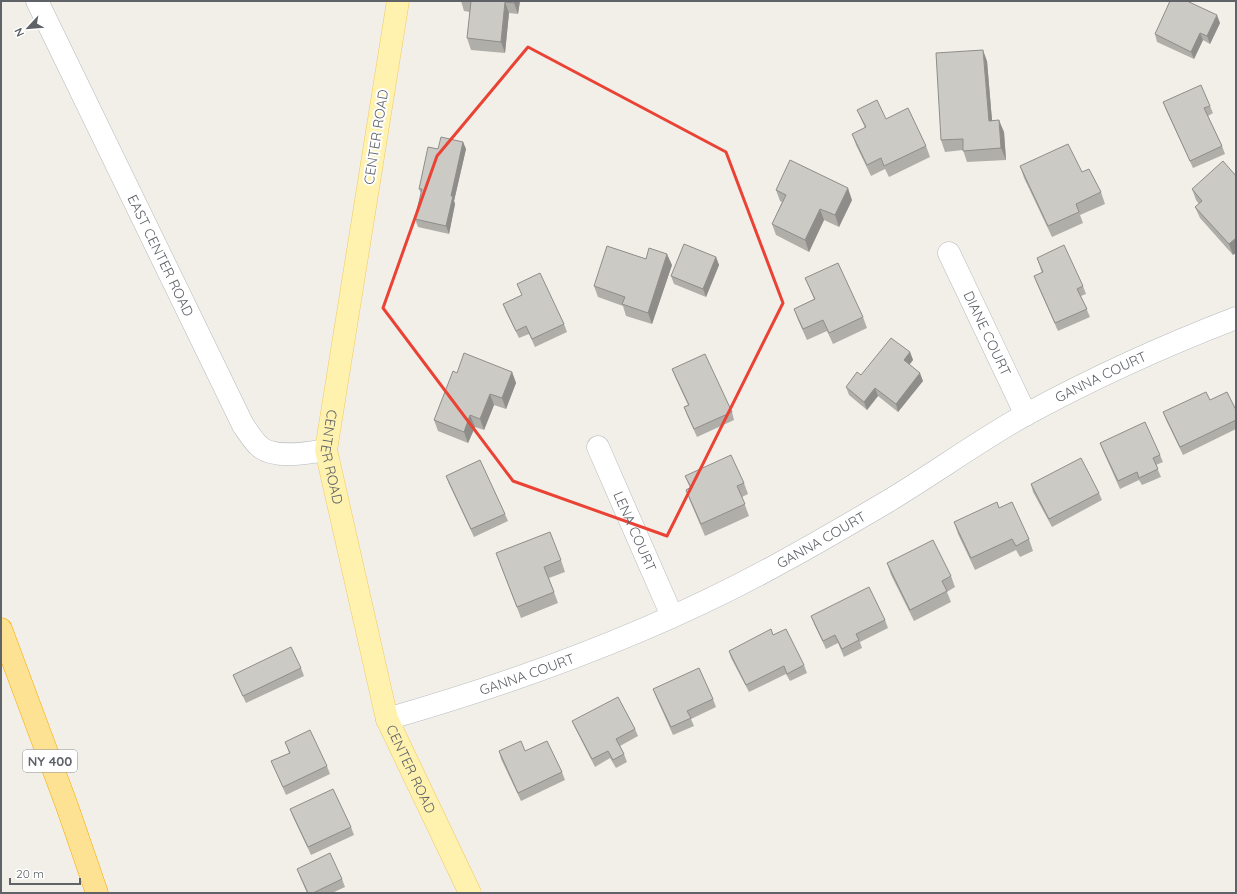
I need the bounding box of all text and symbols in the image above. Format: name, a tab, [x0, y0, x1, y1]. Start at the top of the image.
north arrow	[8, 8, 48, 48]
text: N	[11, 26, 27, 39]
street label: CENTER ROAD	[360, 88, 392, 186]
street label: EAST CENTER ROAD	[123, 192, 198, 319]
street label: DIANE COURT	[959, 288, 1015, 379]
street label: GANNA COURT	[1052, 347, 1149, 407]
street label: CENTER ROAD	[317, 408, 347, 506]
street label: LENA COURT	[609, 488, 660, 574]
street label: GANNA COURT	[774, 507, 869, 572]
street label: GANNA COURT	[477, 649, 577, 699]
street label: CENTER ROAD	[382, 722, 440, 816]
road number: NY 400	[23, 750, 77, 772]
scale bar	[10, 860, 80, 886]
text: 20 m	[16, 866, 44, 881]

